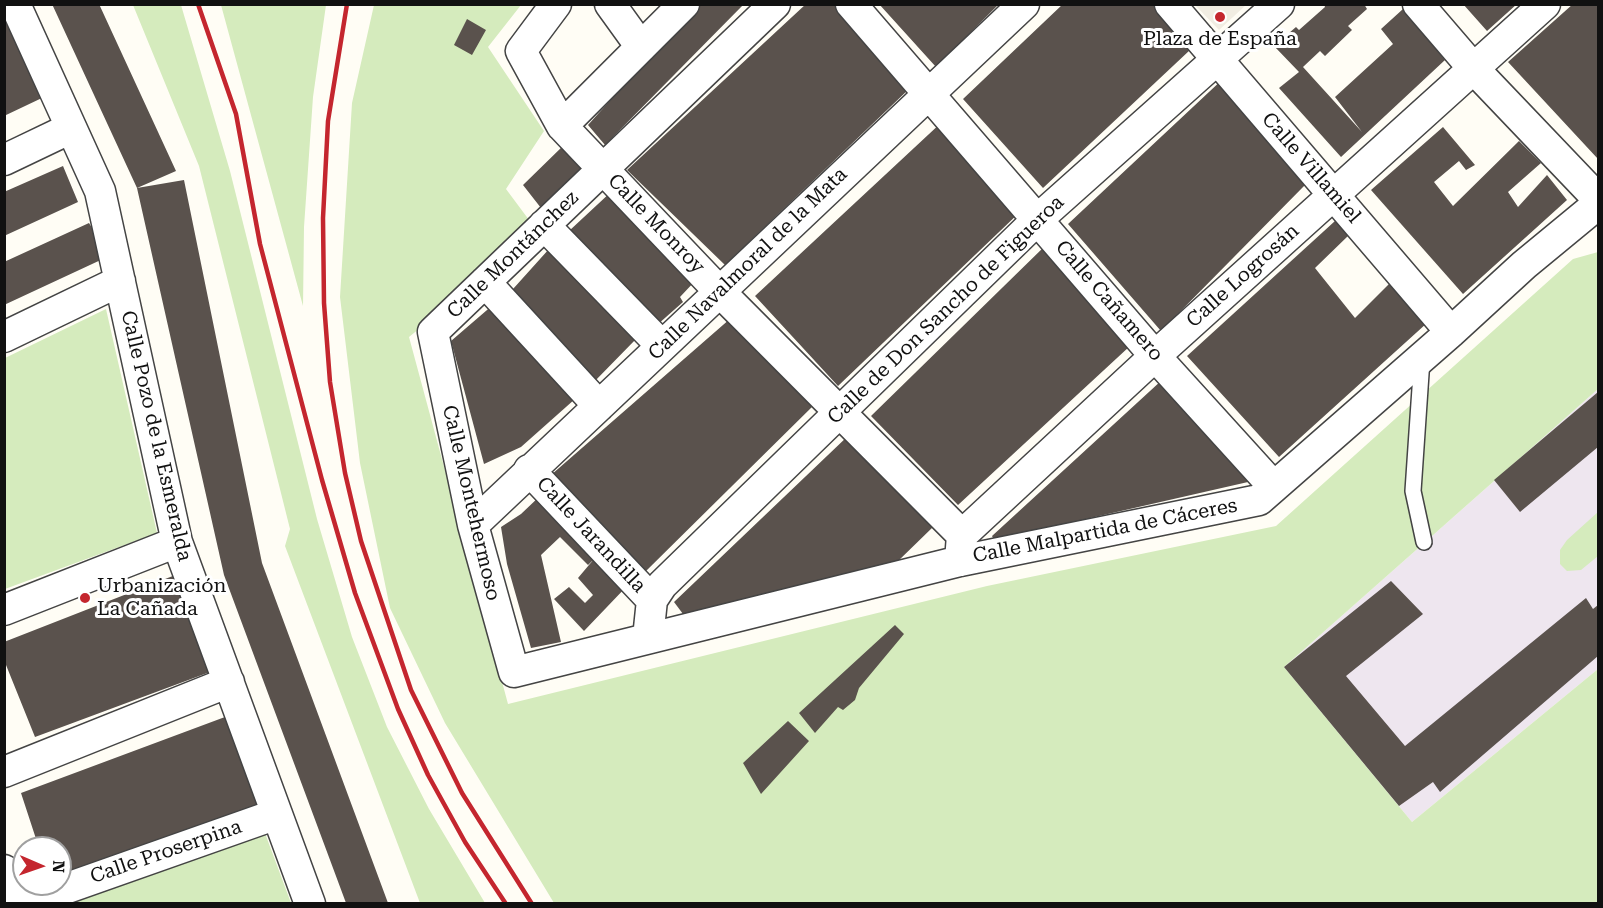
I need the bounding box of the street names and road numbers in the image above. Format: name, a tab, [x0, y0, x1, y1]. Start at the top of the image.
street label: Calle Villamiel	[1256, 108, 1366, 228]
street label: Calle Navalmoral de la Mata	[644, 163, 852, 365]
street label: Calle Monroy	[602, 169, 710, 279]
street label: Calle Montánchez	[442, 186, 584, 324]
street label: Calle de Don Sancho de Figueroa	[823, 191, 1069, 429]
street label: Calle Logrosán	[1182, 219, 1304, 333]
street label: Calle Cañamero	[1050, 236, 1168, 366]
street label: Calle Pozo de la Esmeralda	[115, 308, 197, 564]
street label: Calle Montehermoso	[437, 403, 505, 603]
street label: Calle Jarandilla	[531, 472, 651, 598]
street label: Calle Malpartida de Cáceres	[971, 494, 1239, 568]
street label: Calle Proserpina	[87, 815, 245, 889]

